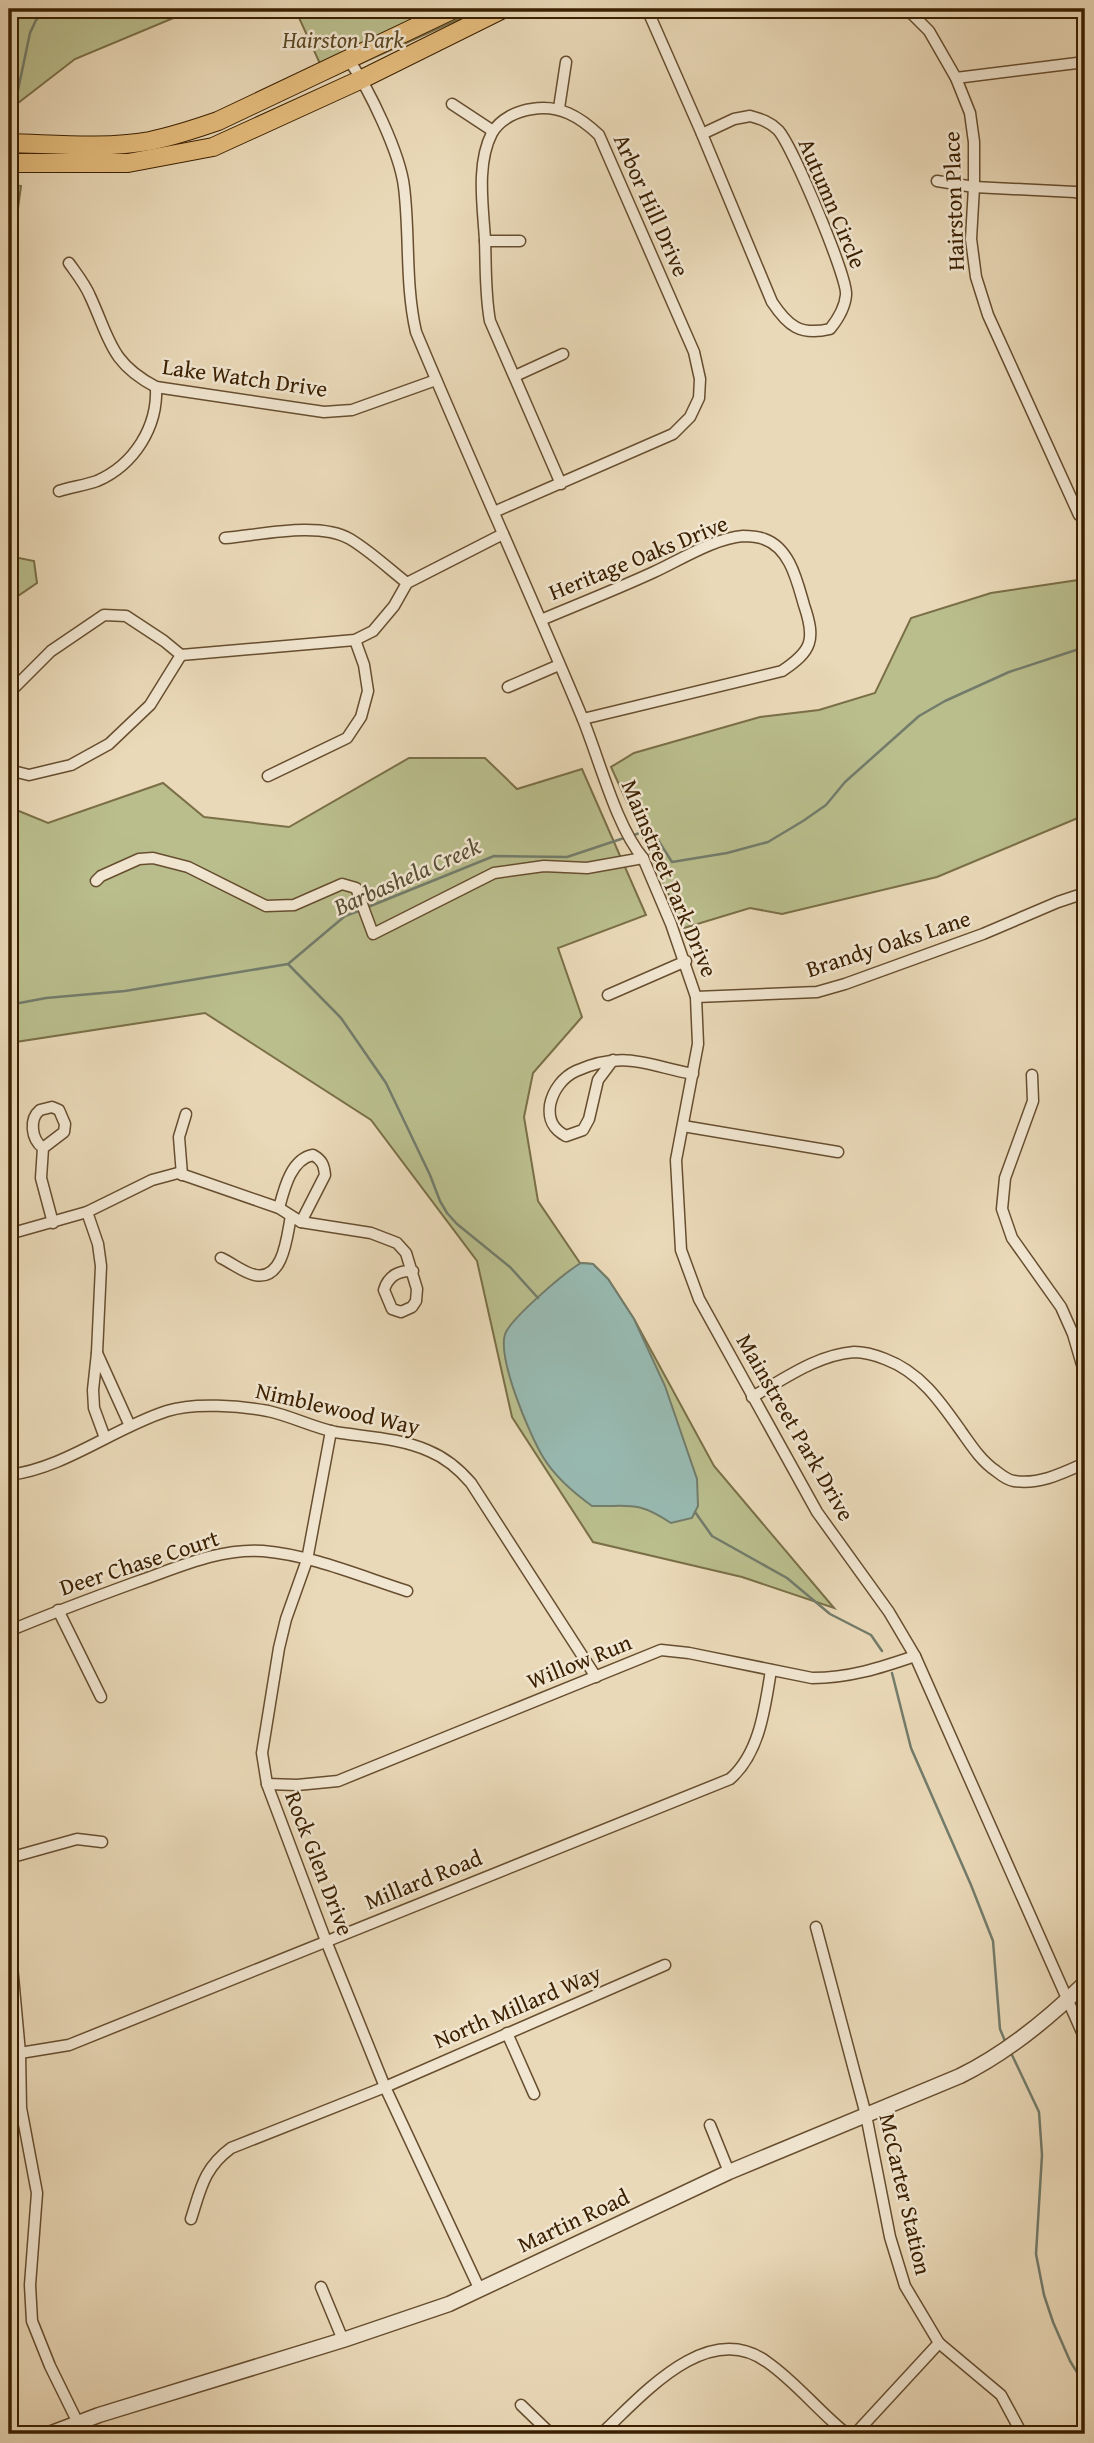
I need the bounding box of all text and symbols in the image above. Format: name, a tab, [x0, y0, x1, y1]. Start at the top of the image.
park label: Hairston Park	[281, 23, 404, 56]
street label: Arbor Hill Drive	[606, 128, 698, 282]
street label: Hairston Place	[934, 131, 972, 271]
street label: Autumn Circle	[791, 133, 875, 273]
street label: Lake Watch Drive	[160, 349, 330, 405]
street label: Heritage Oaks Drive	[543, 506, 733, 608]
street label: Mainstreet Park Drive	[614, 774, 726, 982]
water label: Barbashela Creek	[327, 828, 486, 924]
street label: Brandy Oaks Lane	[801, 901, 975, 985]
street label: Mainstreet Park Drive	[729, 1327, 863, 1527]
street label: Nimblewood Way	[253, 1373, 424, 1443]
street label: Deer Chase Court	[55, 1521, 223, 1603]
street label: Willow Run	[522, 1625, 636, 1697]
street label: Rock Glen Drive	[277, 1786, 363, 1940]
street label: Millard Road	[359, 1840, 487, 1917]
street label: North Millard Way	[428, 1956, 606, 2056]
street label: McCarter Station	[871, 2110, 941, 2278]
street label: Martin Road	[512, 2179, 635, 2260]

